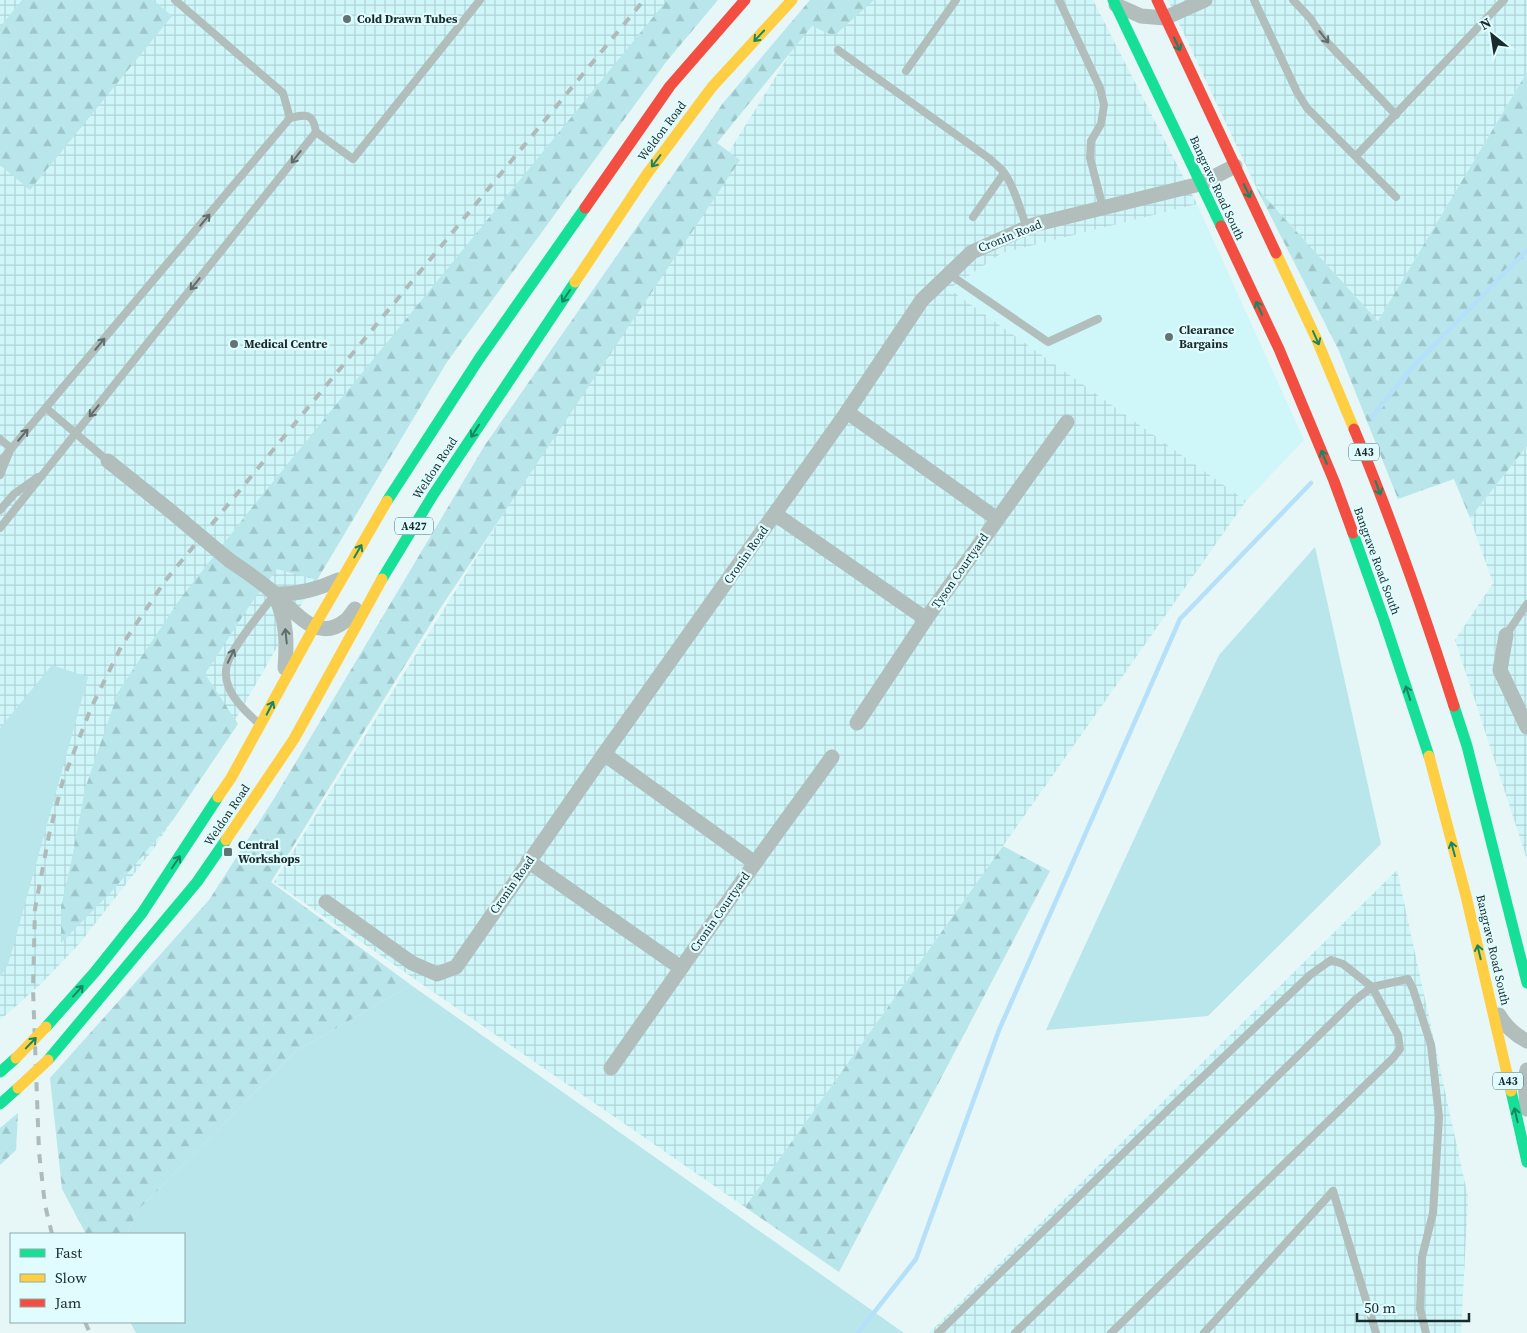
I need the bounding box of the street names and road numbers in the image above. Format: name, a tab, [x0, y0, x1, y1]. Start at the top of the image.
street label: Weldon Road	[634, 98, 690, 164]
street label: Bangrave Road South	[1186, 133, 1248, 243]
street label: Cronin Road	[976, 216, 1044, 256]
street label: Weldon Road	[409, 434, 461, 502]
road number: A43	[1349, 444, 1379, 461]
street label: Bangrave Road South	[1350, 505, 1404, 617]
road number: A427	[395, 518, 433, 534]
street label: Cronin Road	[720, 523, 772, 587]
street label: Tyson Courtyard	[928, 530, 992, 612]
street label: Weldon Road	[201, 781, 254, 849]
street label: Cronin Road	[486, 853, 538, 917]
street label: Cronin Courtyard	[686, 869, 754, 955]
street label: Bangrave Road South	[1472, 893, 1514, 1007]
road number: A43	[1493, 1072, 1523, 1090]

